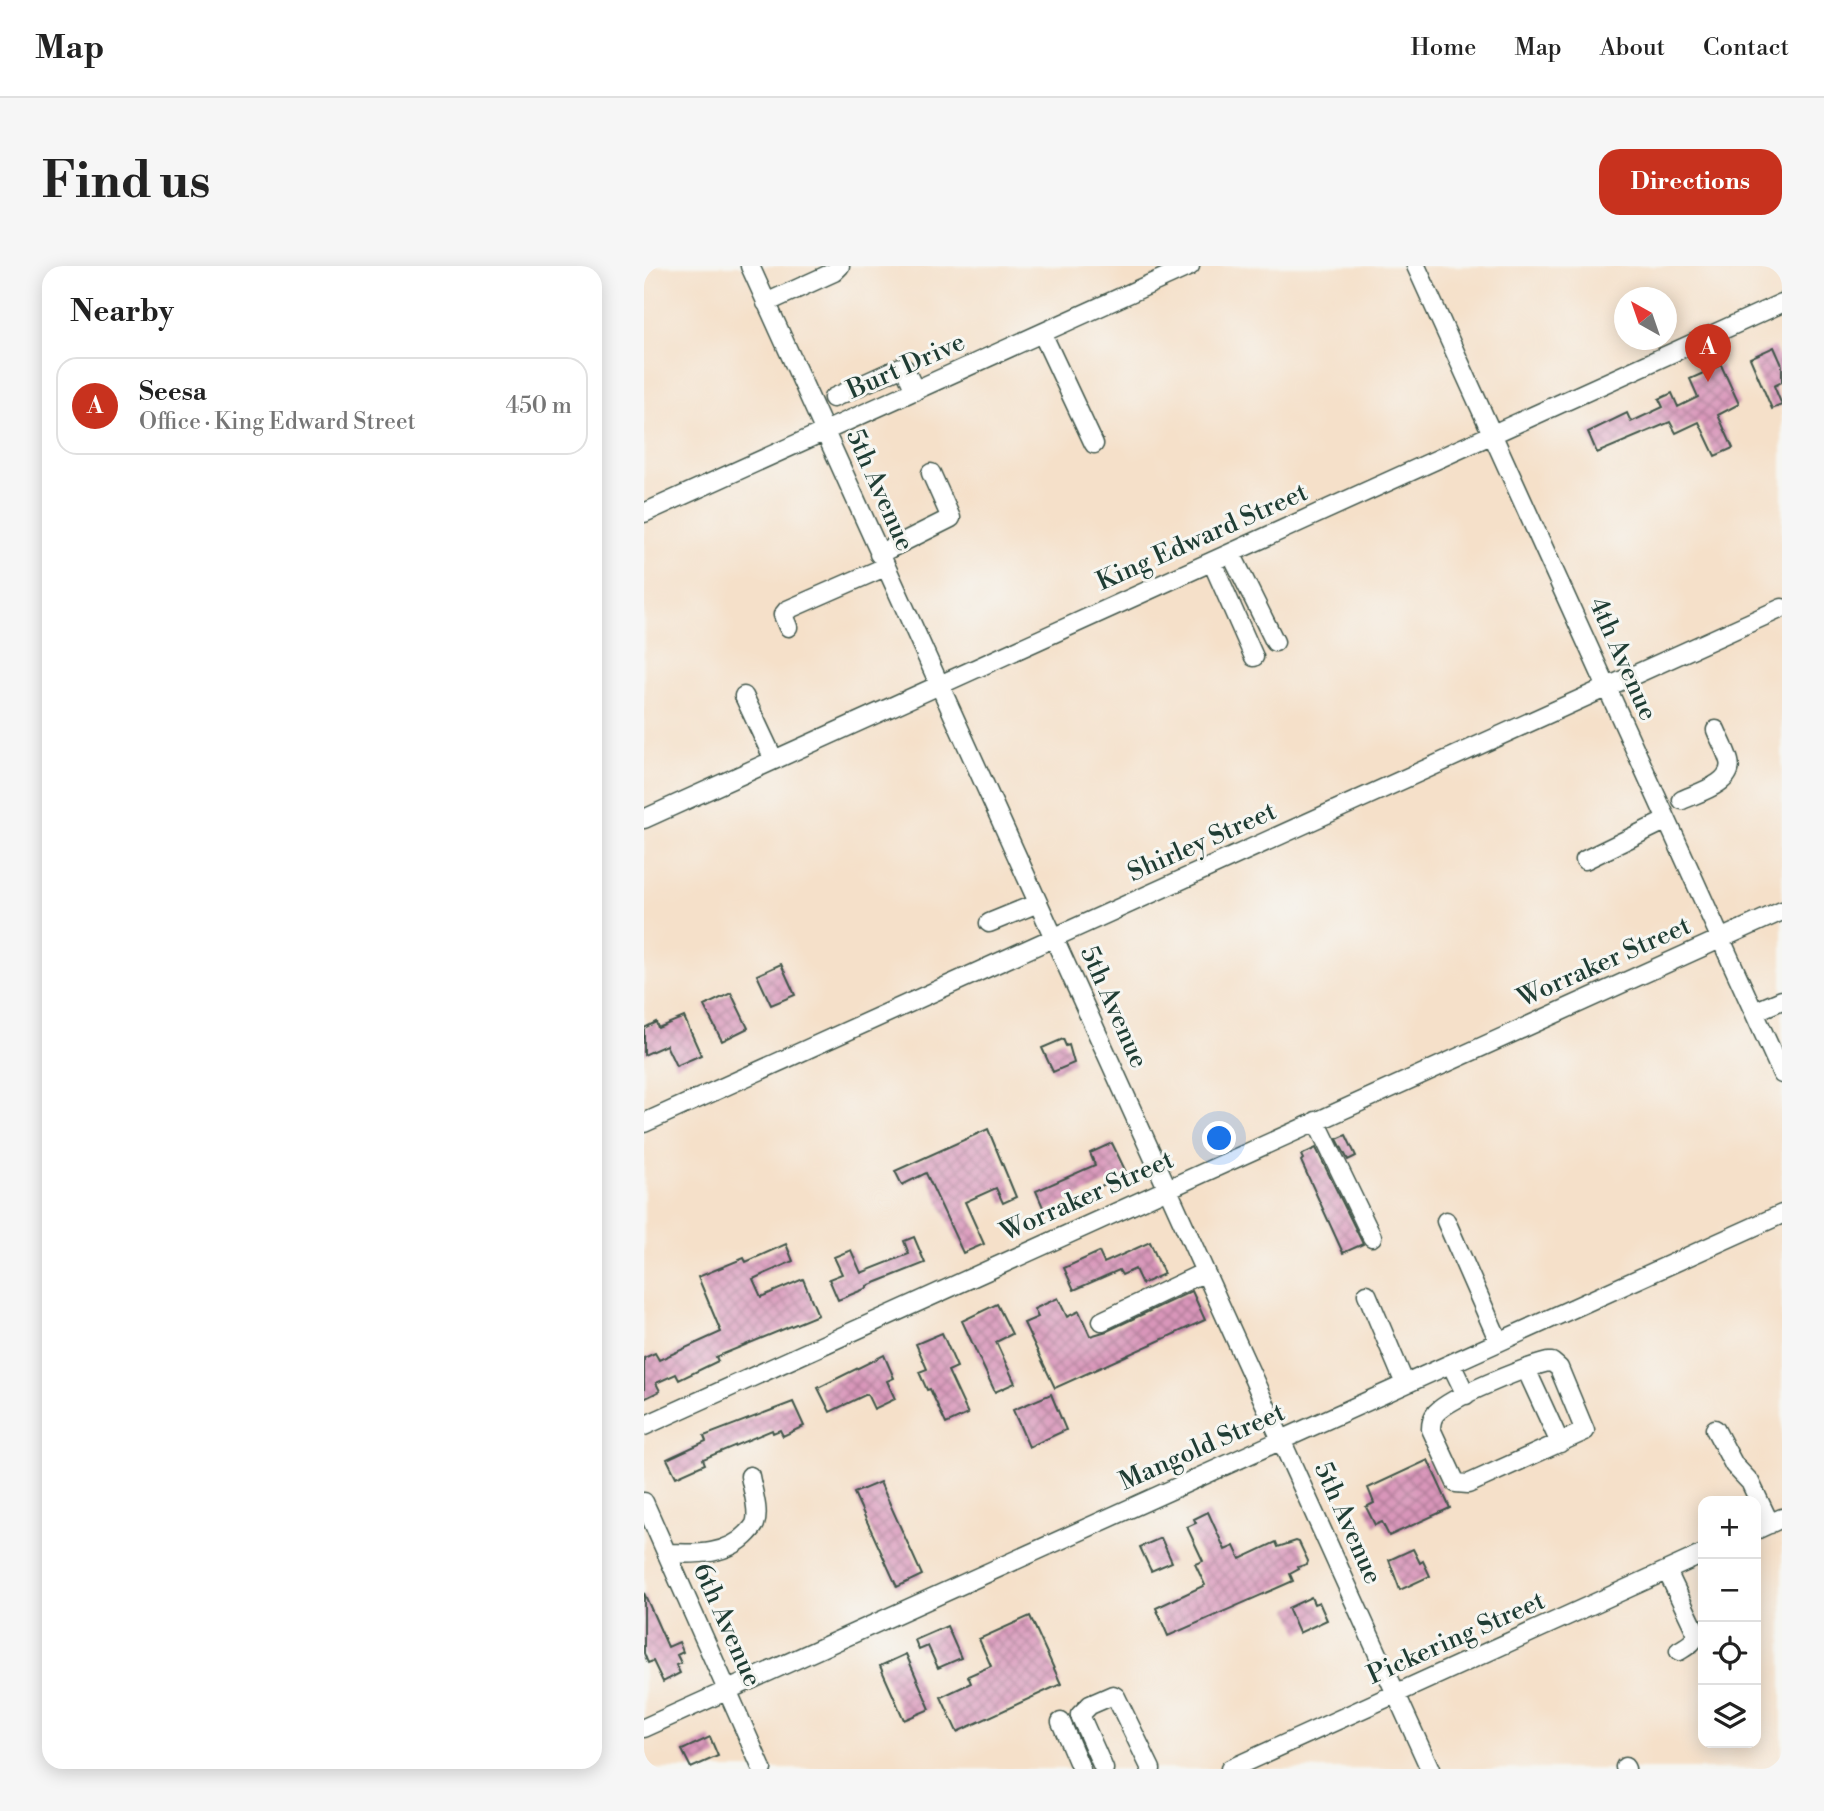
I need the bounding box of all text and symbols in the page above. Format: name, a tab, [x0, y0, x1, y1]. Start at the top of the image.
text: Map	[35, 28, 104, 69]
text: Home	[1411, 33, 1476, 63]
text: Map	[1514, 33, 1562, 63]
text: About	[1600, 33, 1665, 63]
text: Contact	[1703, 33, 1789, 63]
button: Directions	[1599, 149, 1782, 215]
text: Find us	[42, 152, 211, 213]
north arrow	[1614, 287, 1677, 350]
text: Nearby	[70, 293, 174, 331]
pin: A	[1685, 324, 1731, 382]
street label: Burt Drive	[841, 326, 970, 407]
text: Seesa	[139, 376, 207, 408]
text: A	[87, 392, 103, 420]
text: 450 m	[506, 392, 572, 420]
text: Office · King Edward Street	[139, 408, 416, 436]
street label: 5th Avenue	[839, 424, 921, 556]
street label: King Edward Street	[1091, 476, 1313, 598]
street label: 4th Avenue	[1582, 592, 1664, 726]
street label: Shirley Street	[1123, 795, 1281, 889]
street label: Worraker Street	[1512, 910, 1696, 1015]
street label: 5th Avenue	[1073, 941, 1155, 1073]
your location	[1202, 1121, 1236, 1155]
street label: Worraker Street	[995, 1144, 1179, 1249]
street label: Mangold Street	[1114, 1396, 1290, 1498]
street label: 5th Avenue	[1307, 1457, 1389, 1589]
map controls	[1698, 1496, 1761, 1748]
button: +	[1698, 1496, 1761, 1559]
street label: 6th Avenue	[686, 1558, 768, 1692]
button: −	[1698, 1559, 1761, 1622]
street label: Pickering Street	[1362, 1584, 1550, 1692]
button: locate	[1698, 1622, 1761, 1685]
button: layers	[1698, 1685, 1761, 1748]

